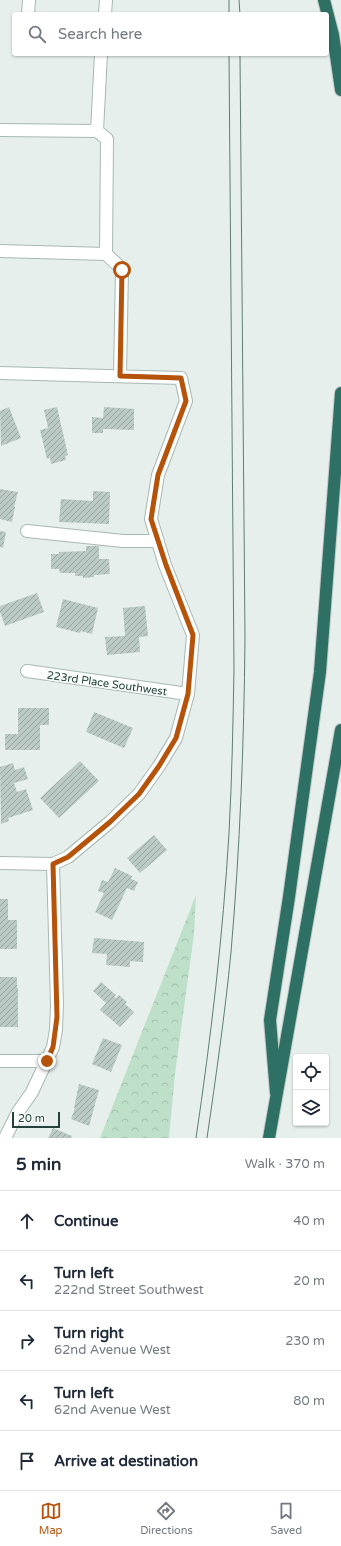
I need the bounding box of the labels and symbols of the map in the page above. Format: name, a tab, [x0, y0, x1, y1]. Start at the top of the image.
route start	[113, 261, 131, 279]
street label: 223rd Place Southwest	[46, 669, 168, 698]
route end	[38, 1052, 56, 1070]
scale bar	[12, 1110, 60, 1129]

